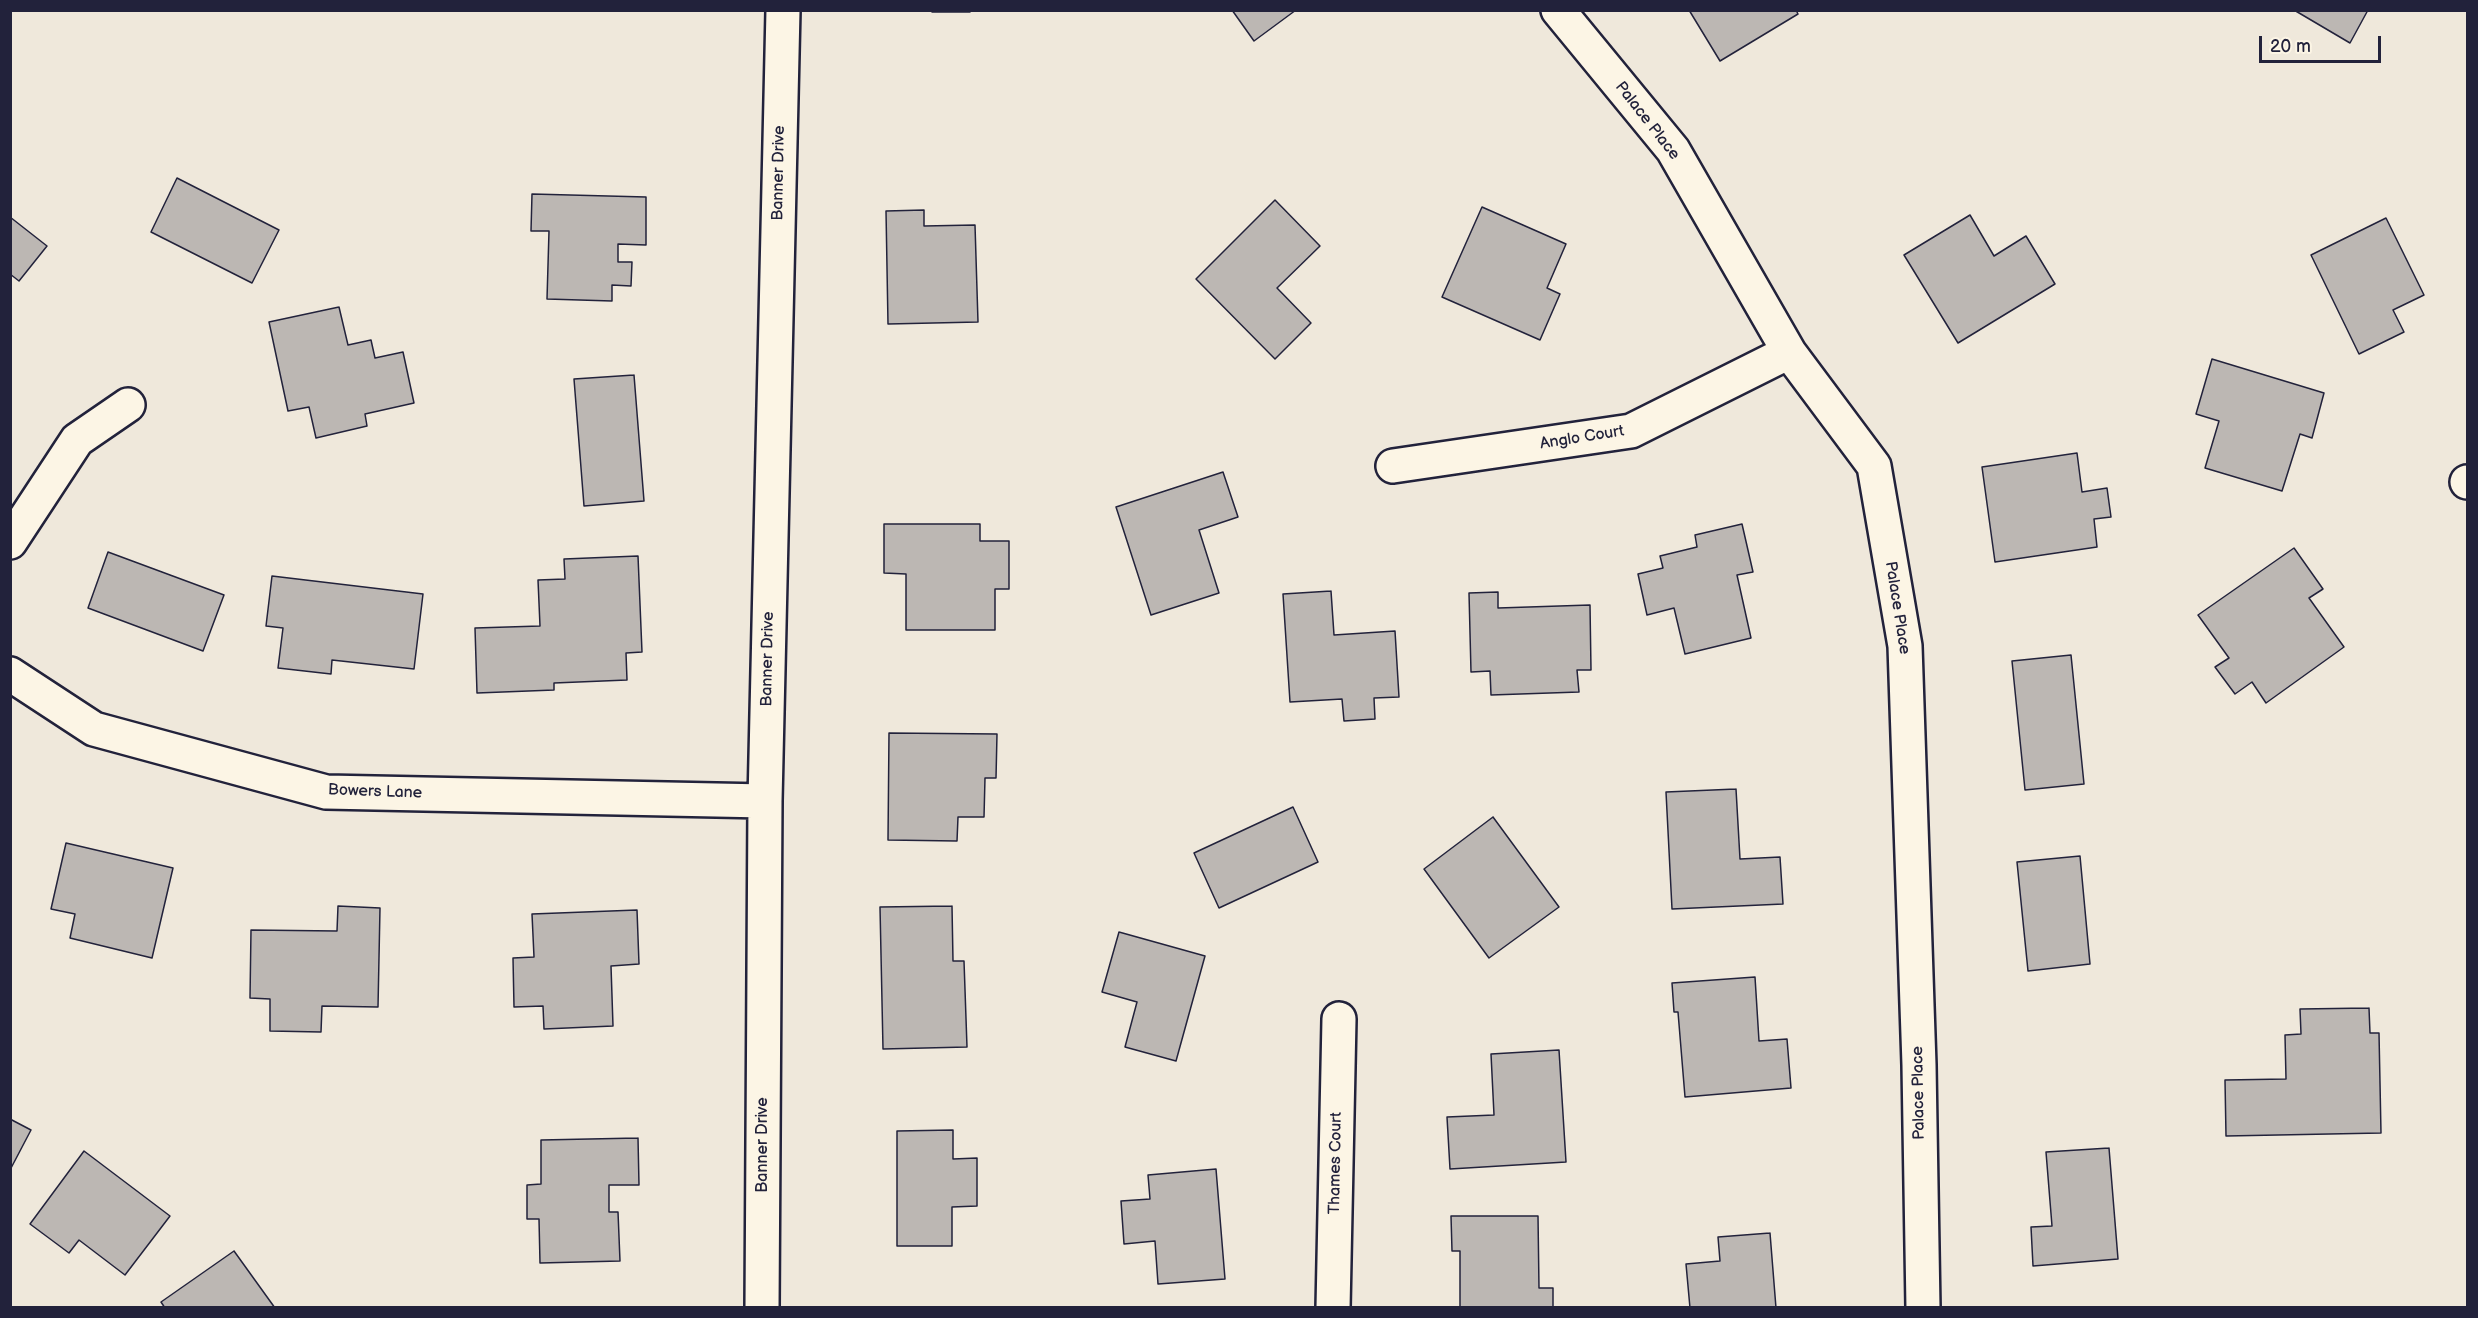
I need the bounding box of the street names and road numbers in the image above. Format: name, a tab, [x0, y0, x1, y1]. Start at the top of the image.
street label: Palace Place	[1611, 78, 1683, 164]
street label: Banner Drive	[769, 125, 789, 221]
street label: Anglo Court	[1539, 422, 1625, 454]
street label: Palace Place	[1880, 560, 1914, 656]
street label: Banner Drive	[758, 611, 778, 707]
street label: Bowers Lane	[328, 781, 422, 803]
street label: Palace Place	[1909, 1046, 1929, 1140]
street label: Banner Drive	[753, 1097, 773, 1193]
street label: Thames Court	[1326, 1112, 1346, 1214]

